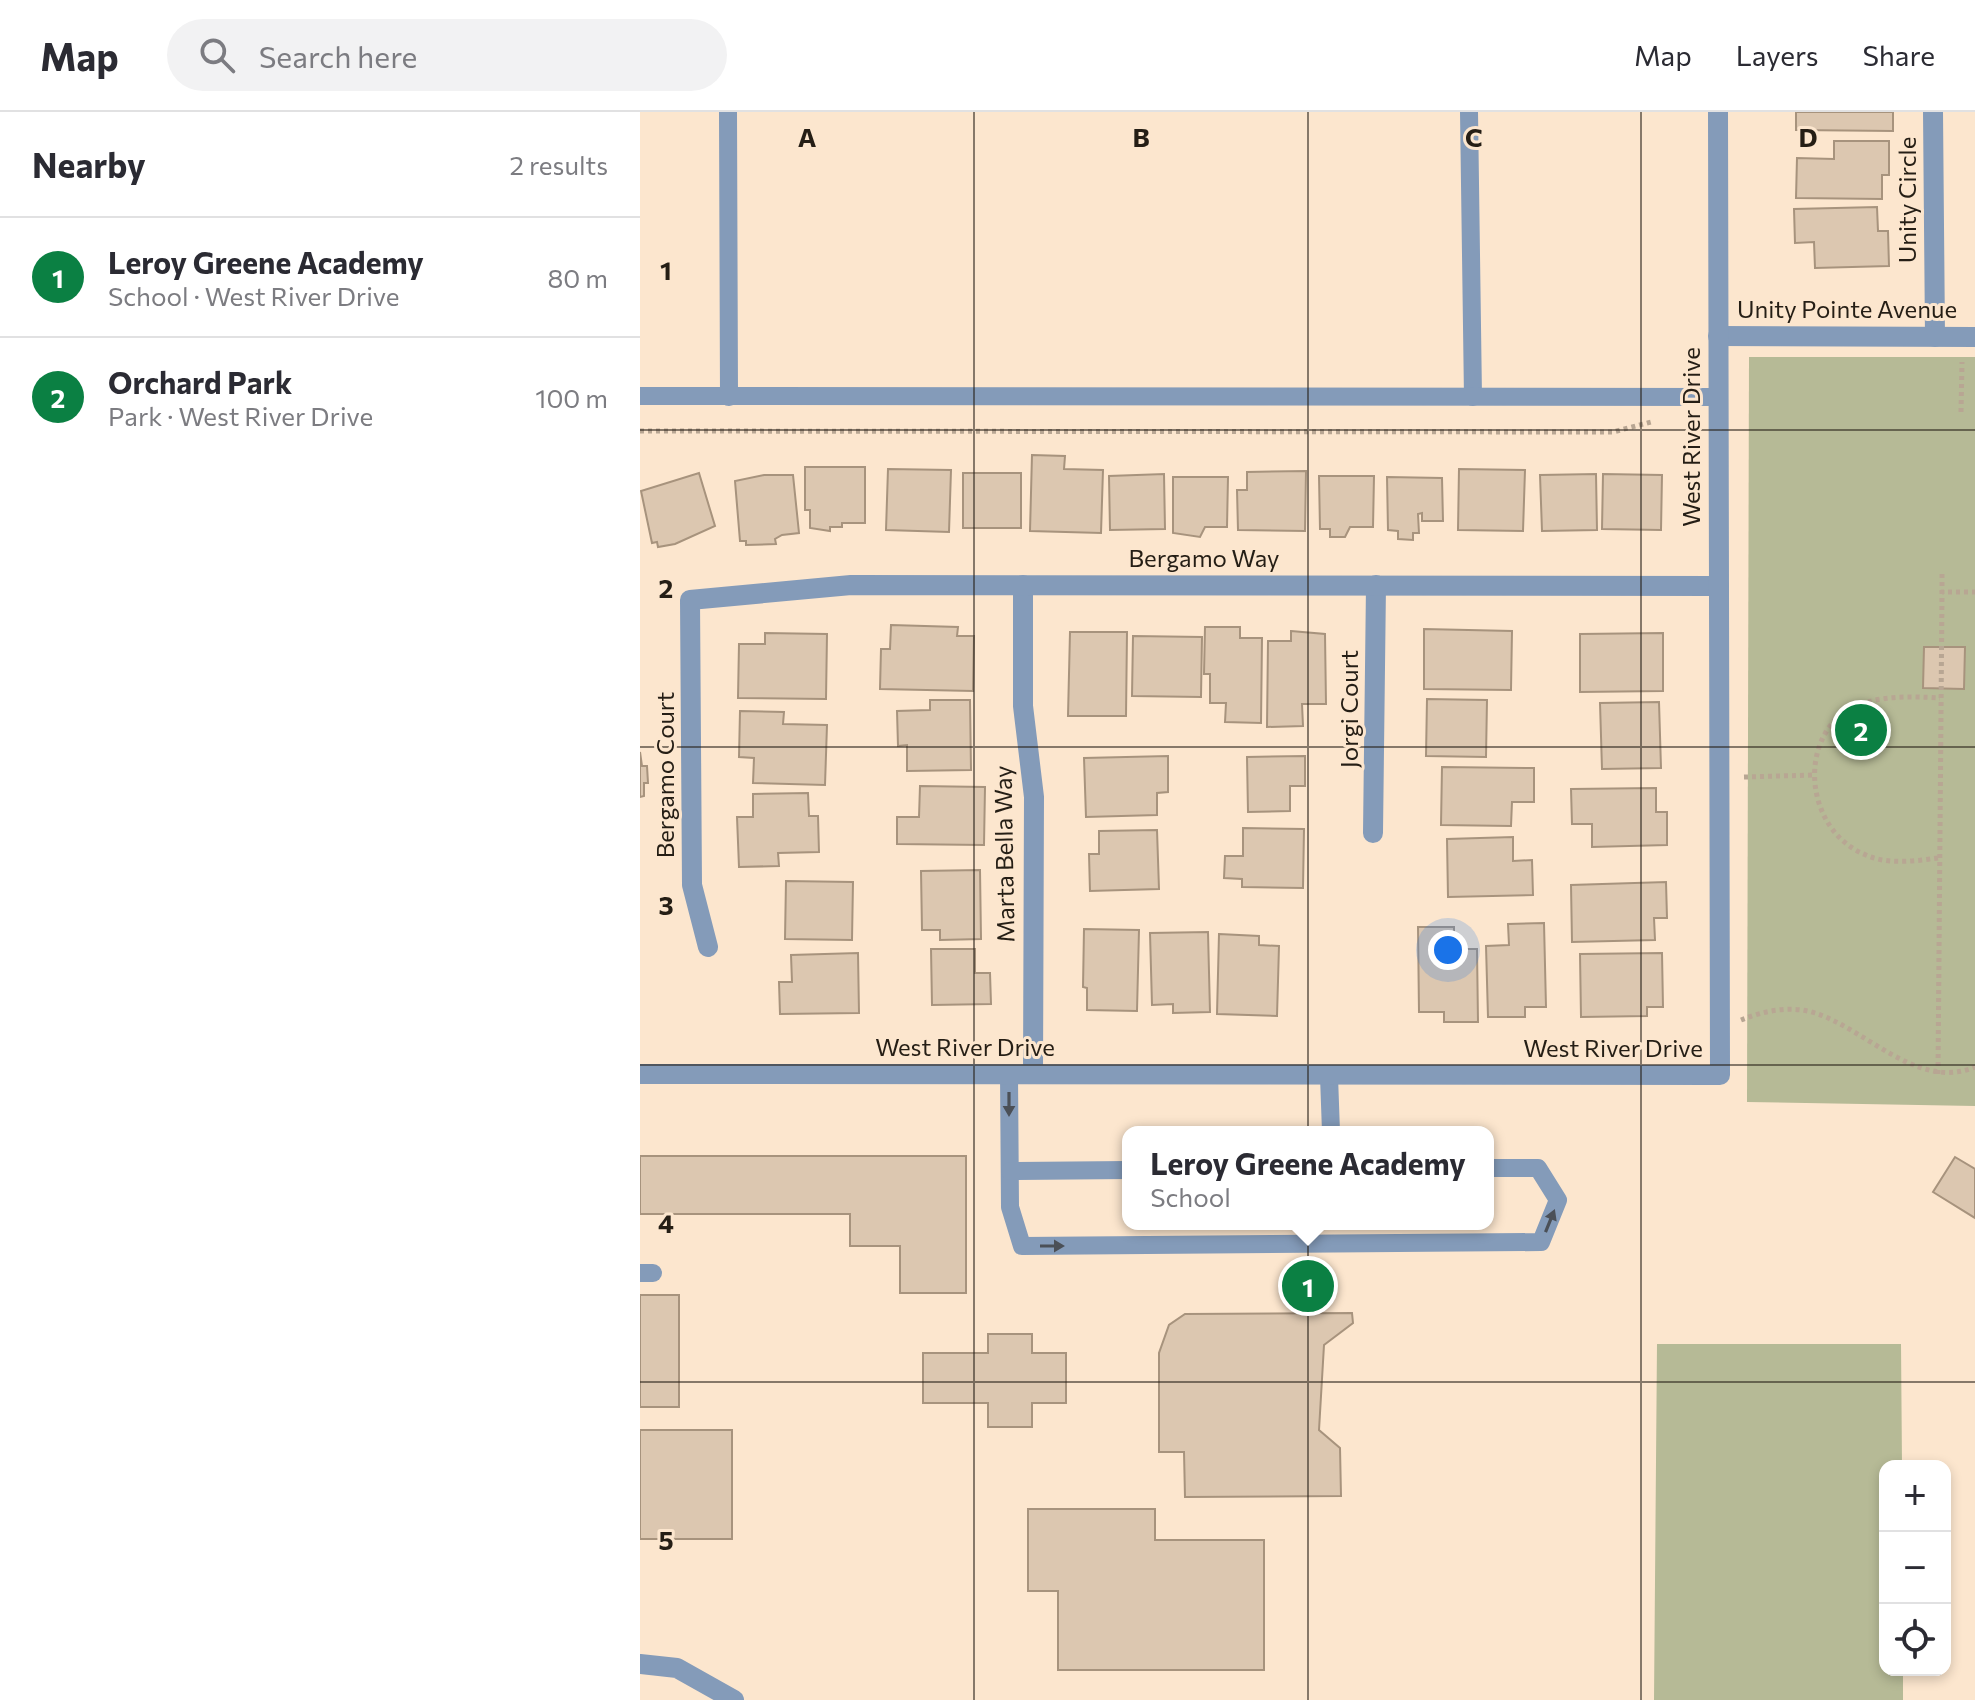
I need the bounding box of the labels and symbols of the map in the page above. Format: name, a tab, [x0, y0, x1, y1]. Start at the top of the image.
text: A	[798, 121, 817, 152]
text: B	[1132, 121, 1150, 152]
text: C	[1465, 121, 1483, 152]
text: D	[1798, 121, 1818, 152]
street label: Unity Circle	[1892, 137, 1921, 263]
text: 1	[660, 254, 672, 285]
street label: Unity Pointe Avenue	[1737, 294, 1957, 323]
street label: West River Drive	[1676, 347, 1705, 527]
street label: Bergamo Way	[1129, 543, 1279, 572]
text: 2	[659, 572, 673, 603]
street label: Jorgi Court	[1334, 650, 1363, 768]
street label: Bergamo Court	[650, 692, 679, 858]
pin: 2	[1835, 700, 1887, 760]
street label: Marta Bella Way	[987, 765, 1020, 943]
text: 3	[658, 889, 674, 920]
your location	[1428, 930, 1468, 970]
street label: West River Drive	[875, 1032, 1055, 1061]
street label: West River Drive	[1523, 1033, 1703, 1062]
one-way arrow	[1003, 1092, 1015, 1117]
text: 4	[658, 1207, 674, 1238]
one-way arrow	[1544, 1209, 1557, 1233]
one-way arrow	[1040, 1240, 1065, 1252]
pin: 1	[1282, 1256, 1334, 1316]
text: 5	[658, 1524, 674, 1555]

